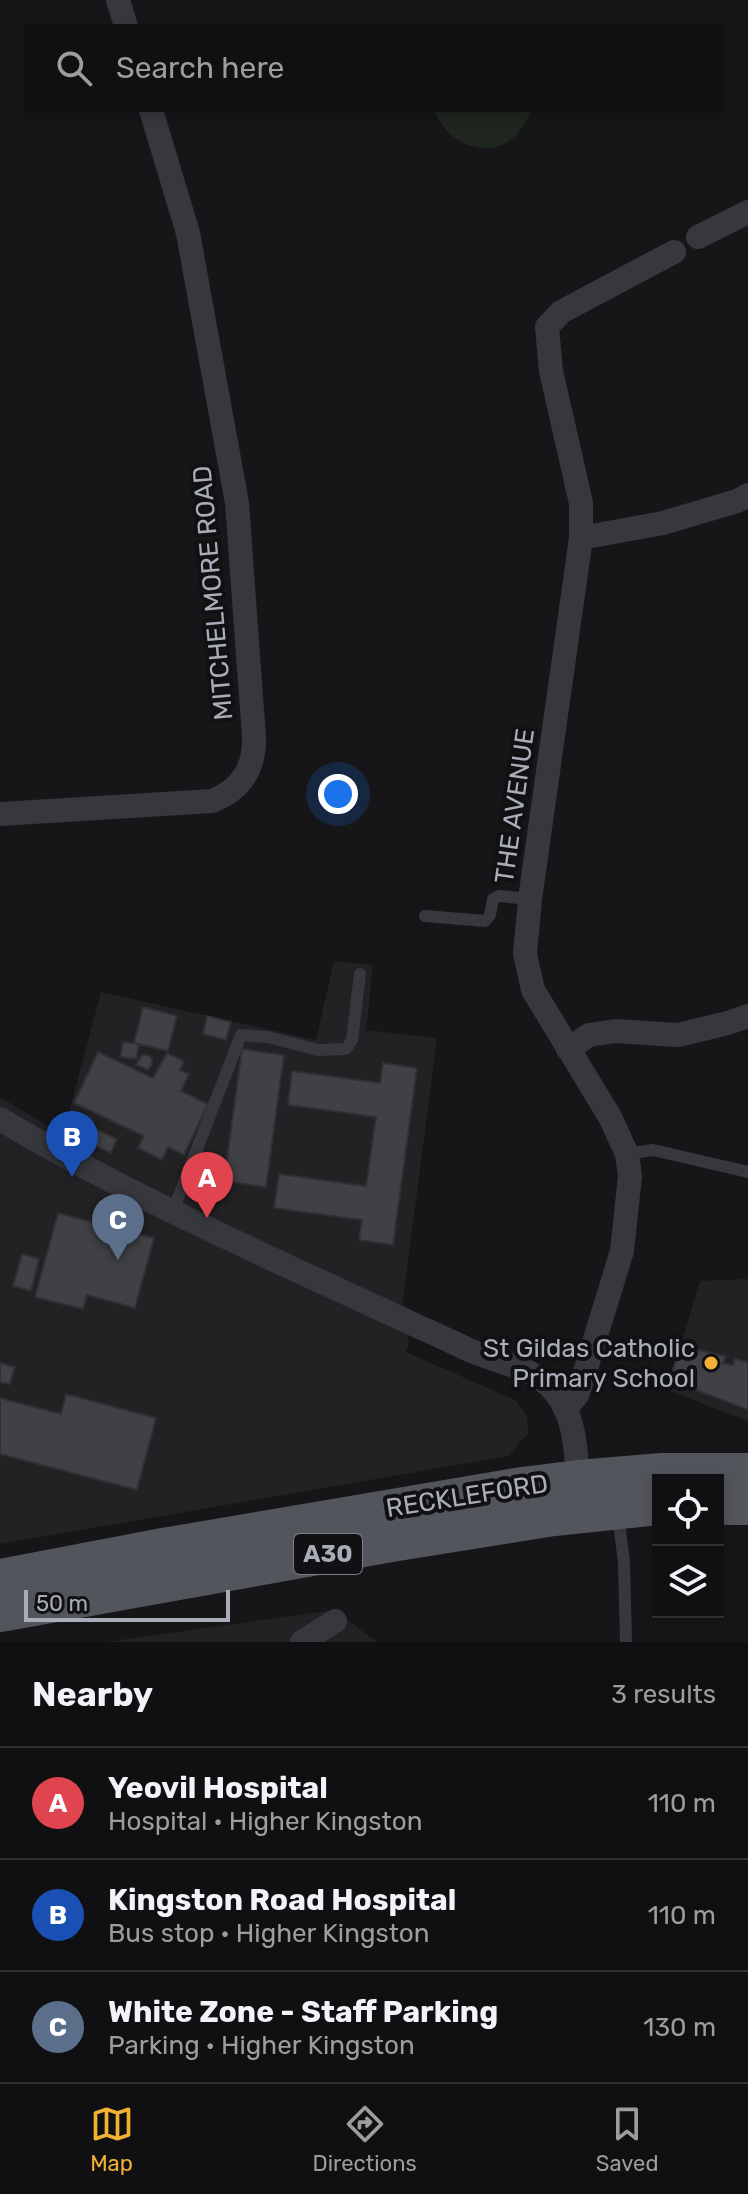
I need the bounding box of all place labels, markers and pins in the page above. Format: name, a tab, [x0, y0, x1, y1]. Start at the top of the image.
pin: B	[46, 1111, 98, 1177]
pin: A	[181, 1152, 233, 1218]
pin: C	[92, 1194, 144, 1260]
place label: St Gildas Catholic Primary School	[483, 1333, 695, 1394]
marker: St Gildas Catholic Primary School	[702, 1354, 720, 1372]

